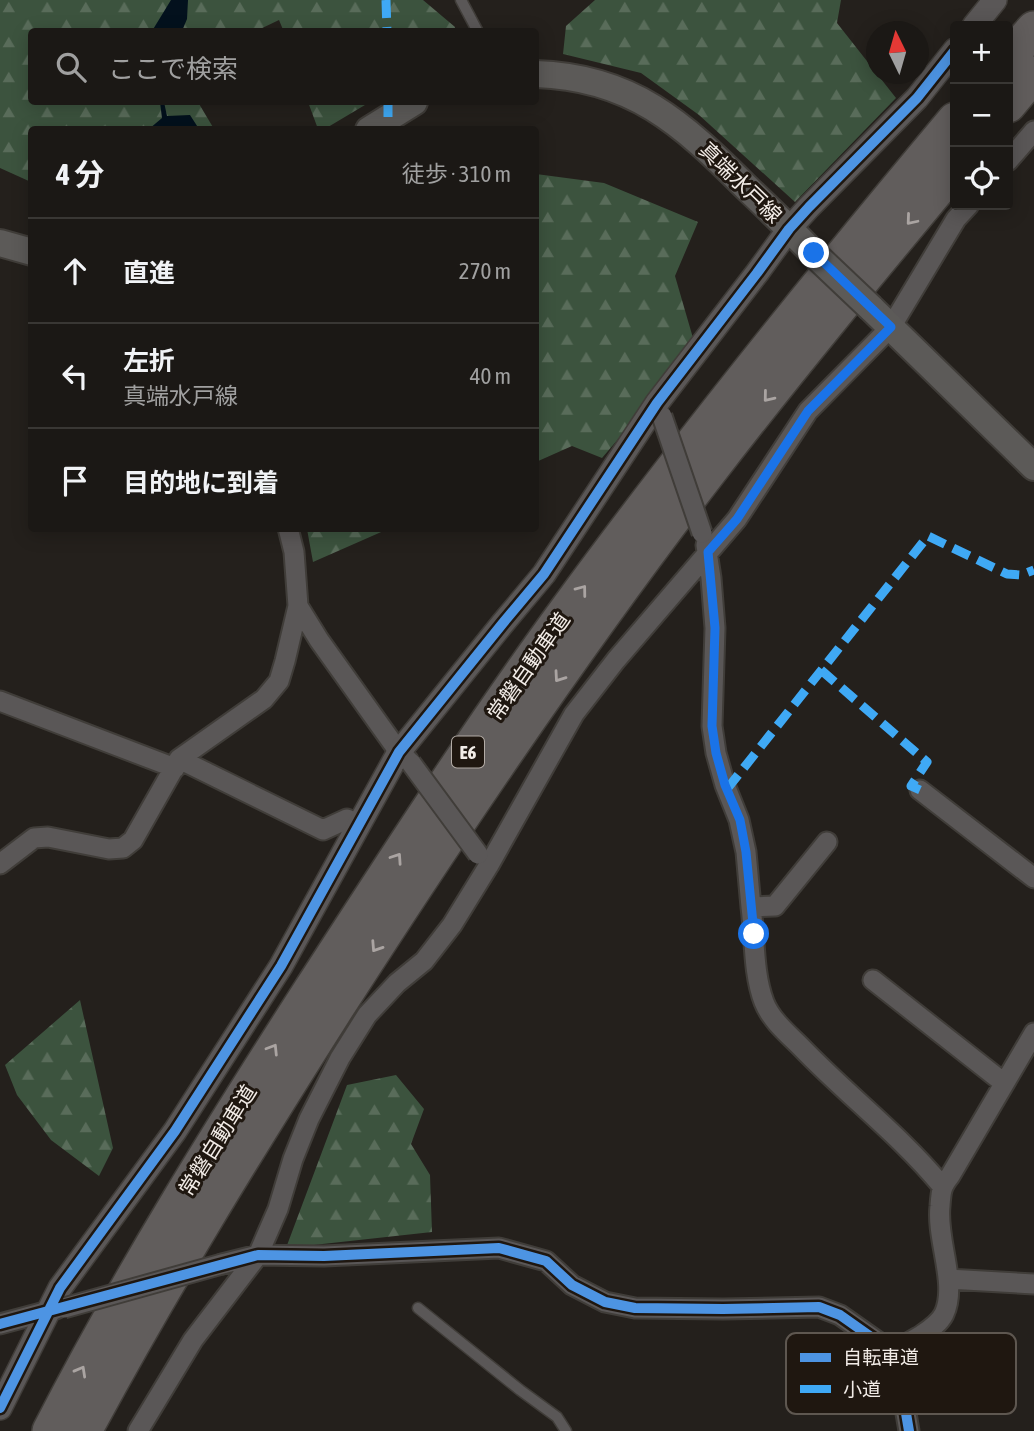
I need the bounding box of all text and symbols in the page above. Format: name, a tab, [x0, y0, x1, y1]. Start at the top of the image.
north arrow	[866, 21, 929, 84]
map controls	[950, 21, 1013, 210]
button: +	[950, 21, 1013, 84]
search box	[28, 28, 539, 105]
icon: search	[52, 48, 90, 86]
text: ここで検索	[108, 54, 238, 84]
button: −	[950, 84, 1013, 147]
street label: 真端水戸線	[695, 137, 787, 227]
button: locate	[950, 147, 1013, 210]
text: 4 分	[56, 157, 104, 191]
text: 徒歩 · 310 m	[402, 161, 511, 187]
one-way arrow	[907, 213, 920, 225]
route end	[798, 237, 829, 268]
icon: ahead	[56, 252, 94, 290]
text: 直進	[123, 258, 175, 288]
text: 270 m	[459, 258, 511, 284]
text: 左折	[123, 346, 175, 376]
icon: left	[56, 357, 94, 395]
text: 40 m	[470, 363, 511, 389]
text: 真端水戸線	[123, 383, 238, 409]
one-way arrow	[764, 390, 777, 402]
icon: arrive	[56, 462, 94, 500]
text: 目的地に到着	[123, 468, 279, 498]
one-way arrow	[573, 585, 586, 598]
street label: 常磐自動車道	[482, 608, 574, 724]
one-way arrow	[554, 669, 567, 682]
road number: E6	[452, 736, 484, 768]
one-way arrow	[389, 853, 401, 866]
route start	[738, 918, 769, 949]
one-way arrow	[371, 939, 384, 952]
one-way arrow	[265, 1044, 278, 1057]
street label: 常磐自動車道	[173, 1080, 261, 1200]
legend	[786, 1333, 1016, 1414]
text: 自転車道	[843, 1346, 919, 1368]
one-way arrow	[73, 1365, 86, 1378]
text: 小道	[843, 1378, 881, 1400]

